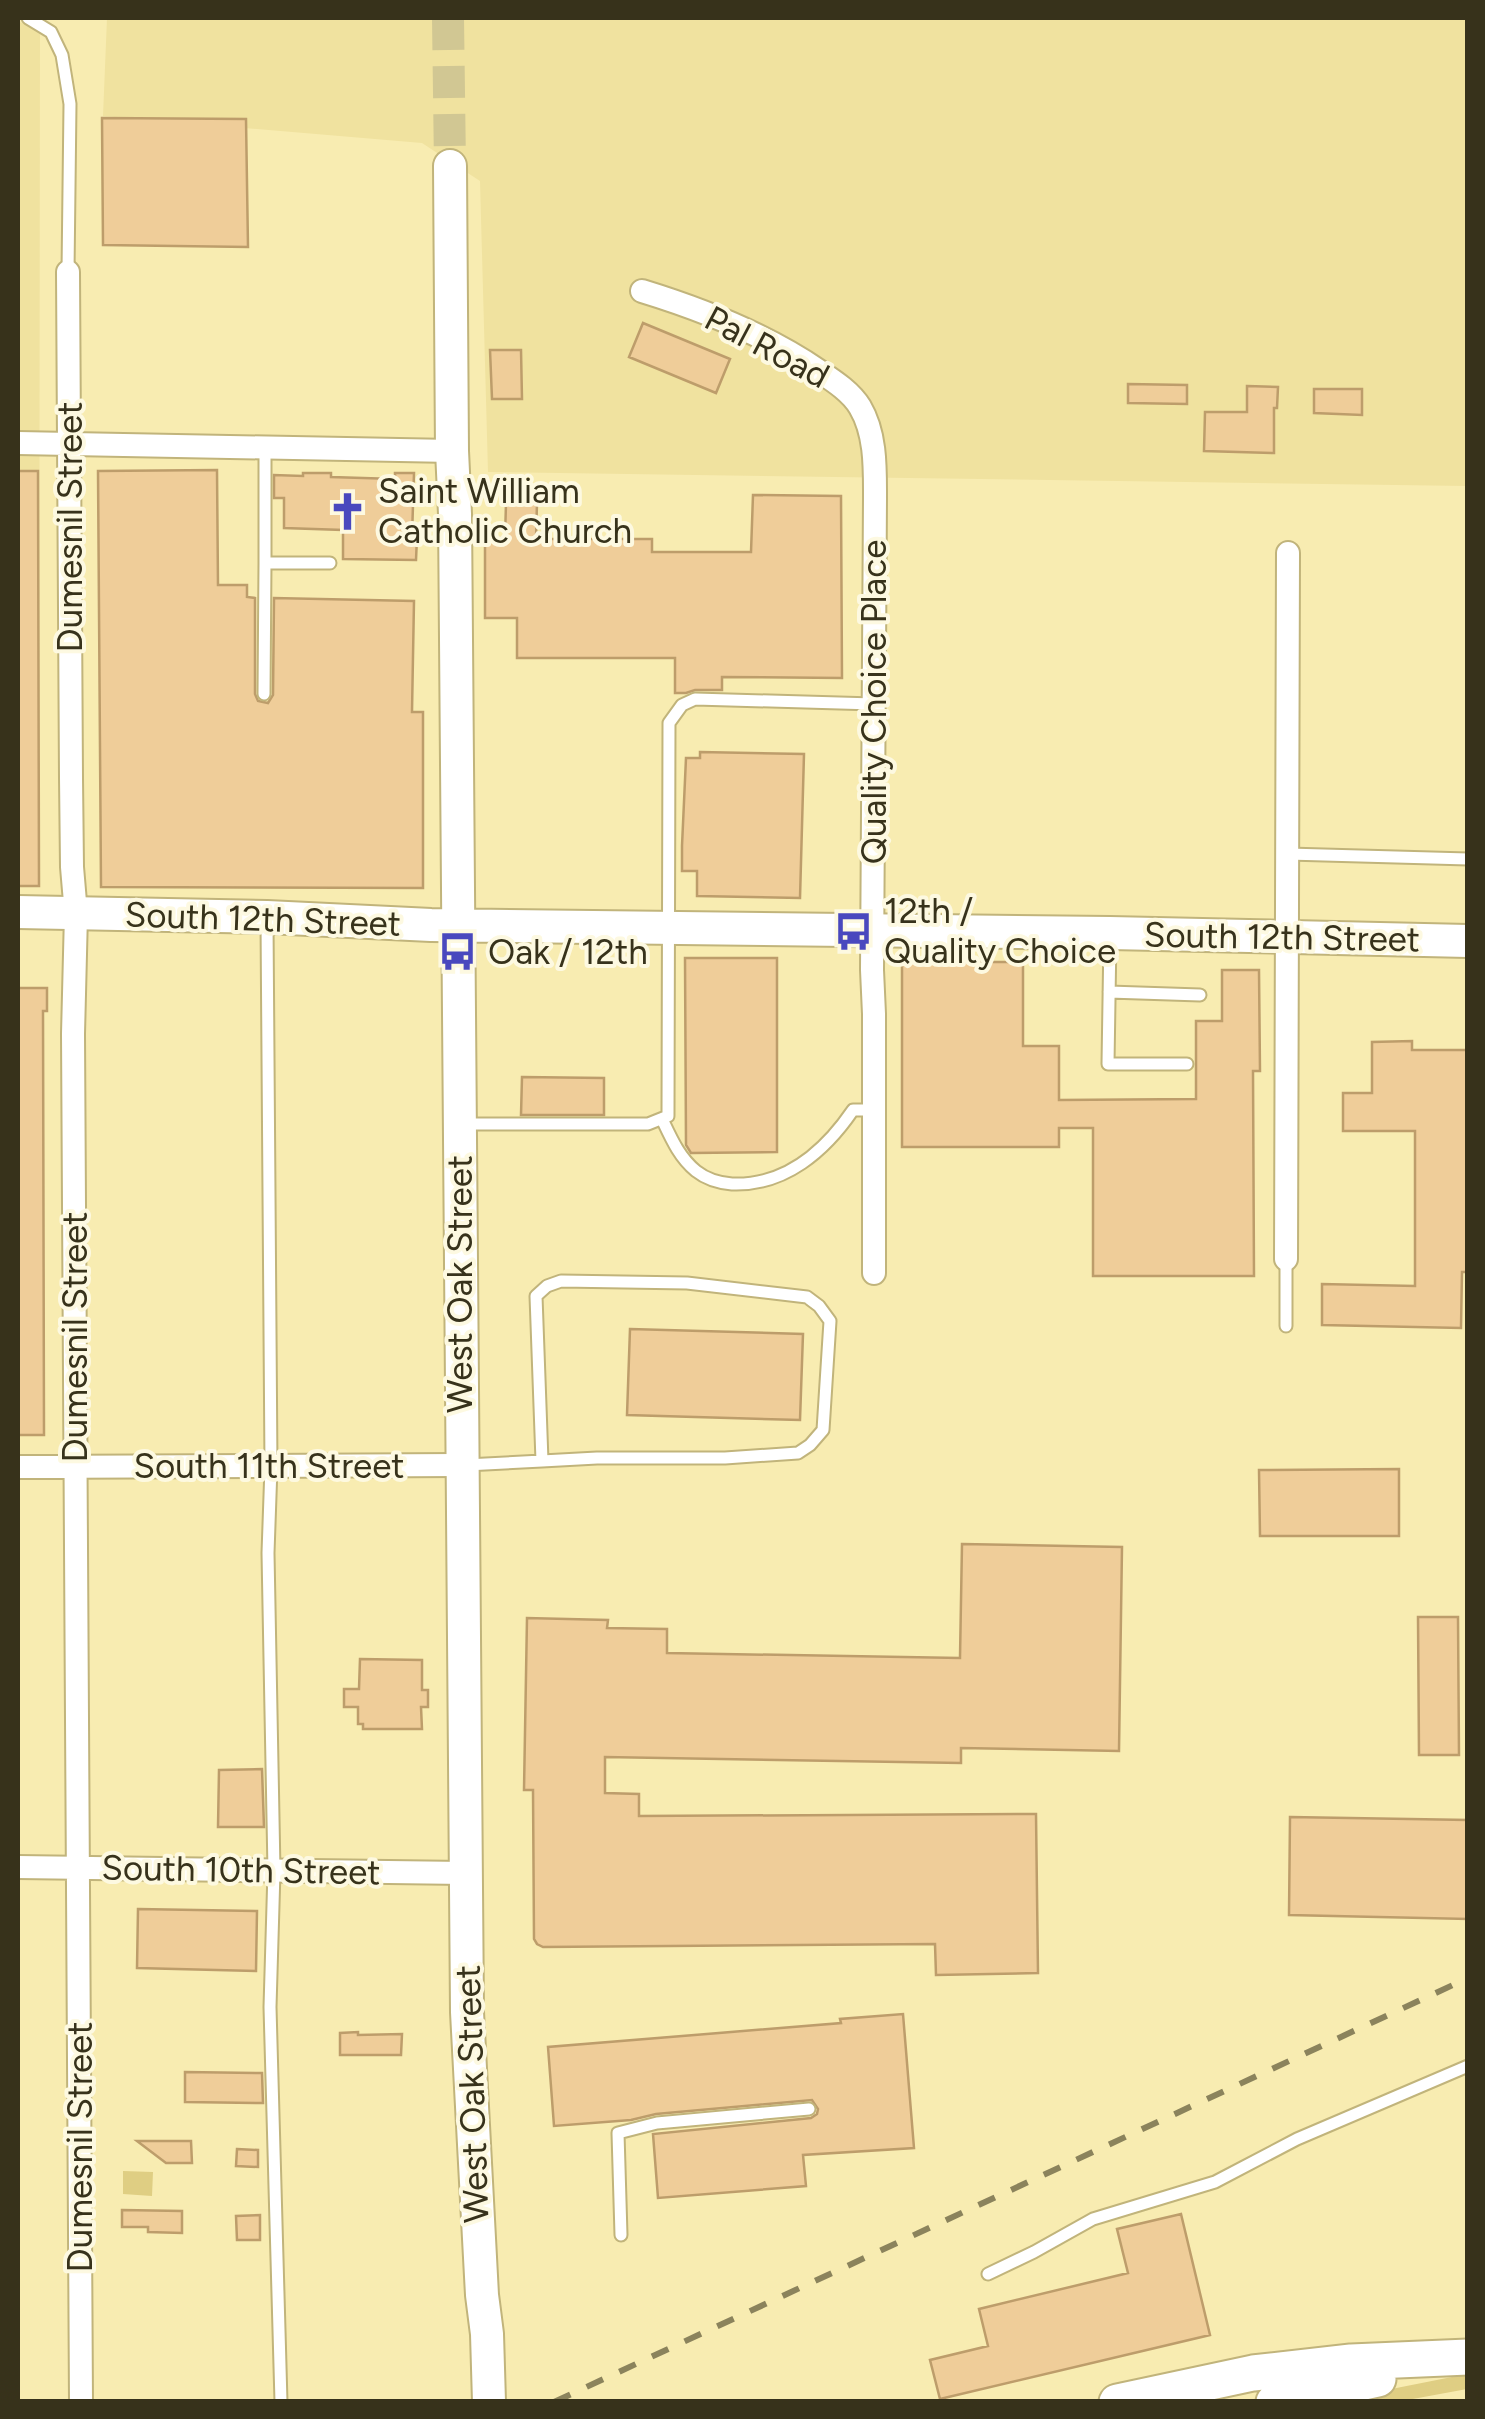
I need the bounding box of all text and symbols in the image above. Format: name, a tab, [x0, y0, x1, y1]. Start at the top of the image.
street label: Pal Road	[698, 297, 836, 397]
street label: Dumesnil Street	[49, 402, 91, 652]
place label: Saint William Catholic Church	[378, 470, 632, 552]
church icon: Saint William Catholic Church	[327, 490, 369, 532]
street label: Quality Choice Place	[853, 540, 895, 864]
place label: 12th / Quality Choice	[884, 890, 1116, 972]
street label: South 12th Street	[124, 893, 402, 945]
bus stop icon: 12th / Quality Choice	[833, 910, 875, 952]
street label: South 12th Street	[1144, 914, 1420, 960]
bus stop icon: Oak / 12th	[437, 931, 479, 973]
place label: Oak / 12th	[488, 931, 648, 973]
street label: West Oak Street	[439, 1155, 481, 1413]
street label: Dumesnil Street	[54, 1212, 96, 1462]
street label: South 11th Street	[133, 1445, 405, 1487]
street label: South 10th Street	[101, 1847, 381, 1893]
street label: West Oak Street	[447, 1964, 497, 2224]
street label: Dumesnil Street	[59, 2022, 101, 2272]

